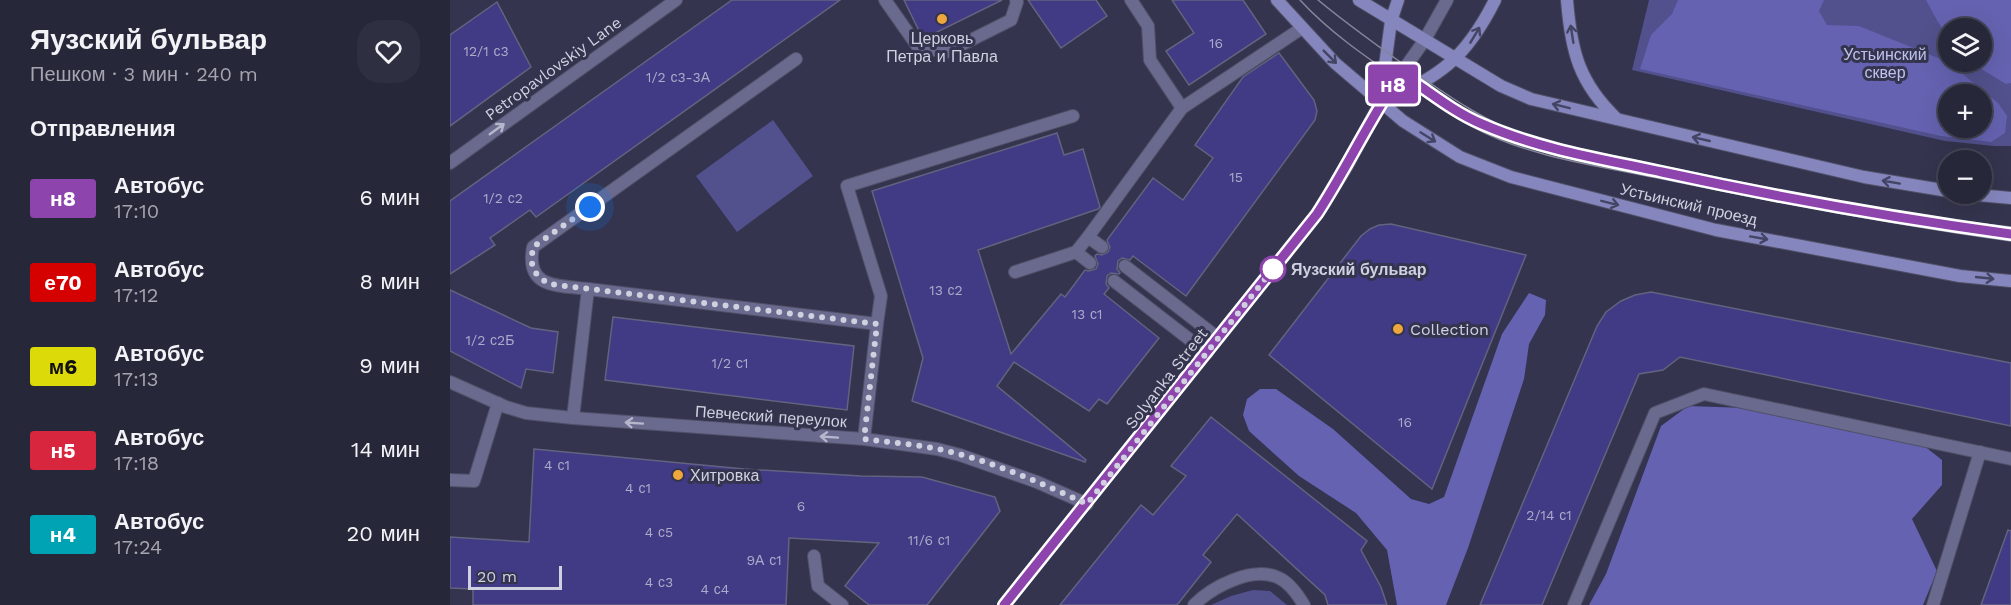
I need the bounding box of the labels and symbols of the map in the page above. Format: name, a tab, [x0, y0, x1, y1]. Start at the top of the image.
marker: Церковь Петра и Павла	[935, 12, 949, 26]
street label: Petropavlovskiy Lane	[481, 13, 625, 124]
one-way arrow	[1566, 24, 1577, 44]
one-way arrow	[1469, 26, 1482, 43]
place label: Церковь Петра и Павла	[886, 29, 998, 66]
house number: 16	[1209, 35, 1223, 51]
house number: 12/1 с3	[463, 43, 509, 59]
park label: Устьинский сквер	[1843, 45, 1927, 82]
one-way arrow	[1323, 50, 1337, 65]
line badge: н8	[1366, 64, 1420, 104]
house number: 1/2 с3-3А	[646, 69, 711, 85]
one-way arrow	[1552, 100, 1571, 112]
one-way arrow	[489, 122, 505, 135]
one-way arrow	[1419, 131, 1436, 143]
one-way arrow	[1691, 133, 1710, 145]
house number: 15	[1229, 169, 1243, 185]
one-way arrow	[1881, 176, 1901, 187]
street label: Устьинский проезд	[1618, 179, 1760, 230]
house number: 1/2 с2	[483, 190, 523, 206]
your location	[575, 192, 605, 222]
one-way arrow	[1600, 197, 1619, 209]
one-way arrow	[1749, 233, 1768, 244]
marker: Яузский бульвар	[1260, 256, 1286, 282]
place label: Яузский бульвар	[1291, 260, 1427, 279]
one-way arrow	[1975, 273, 1995, 284]
house number: 13 с2	[929, 282, 963, 298]
house number: 13 с1	[1072, 306, 1102, 322]
place label: Collection	[1410, 320, 1489, 339]
marker: Collection	[1391, 322, 1405, 336]
street label: Solyanka Street	[1121, 324, 1212, 432]
house number: 1/2 с2Б	[466, 332, 514, 348]
house number: 1/2 с1	[712, 355, 748, 371]
street label: Певческий переулок	[694, 402, 848, 431]
house number: 16	[1398, 414, 1412, 430]
one-way arrow	[625, 417, 645, 428]
one-way arrow	[820, 431, 839, 442]
house number: 4 с1	[544, 457, 570, 473]
place label: Хитровка	[690, 466, 760, 485]
marker: Хитровка	[671, 468, 685, 482]
house number: 4 с1	[625, 480, 651, 496]
house number: 6	[797, 498, 805, 514]
house number: 2/14 с1	[1526, 507, 1572, 523]
house number: 4 с5	[645, 524, 673, 540]
house number: 11/6 с1	[908, 532, 950, 548]
house number: 9А с1	[746, 552, 782, 568]
scale bar	[468, 563, 562, 590]
house number: 4 с3	[645, 574, 673, 590]
house number: 4 с4	[701, 581, 729, 597]

